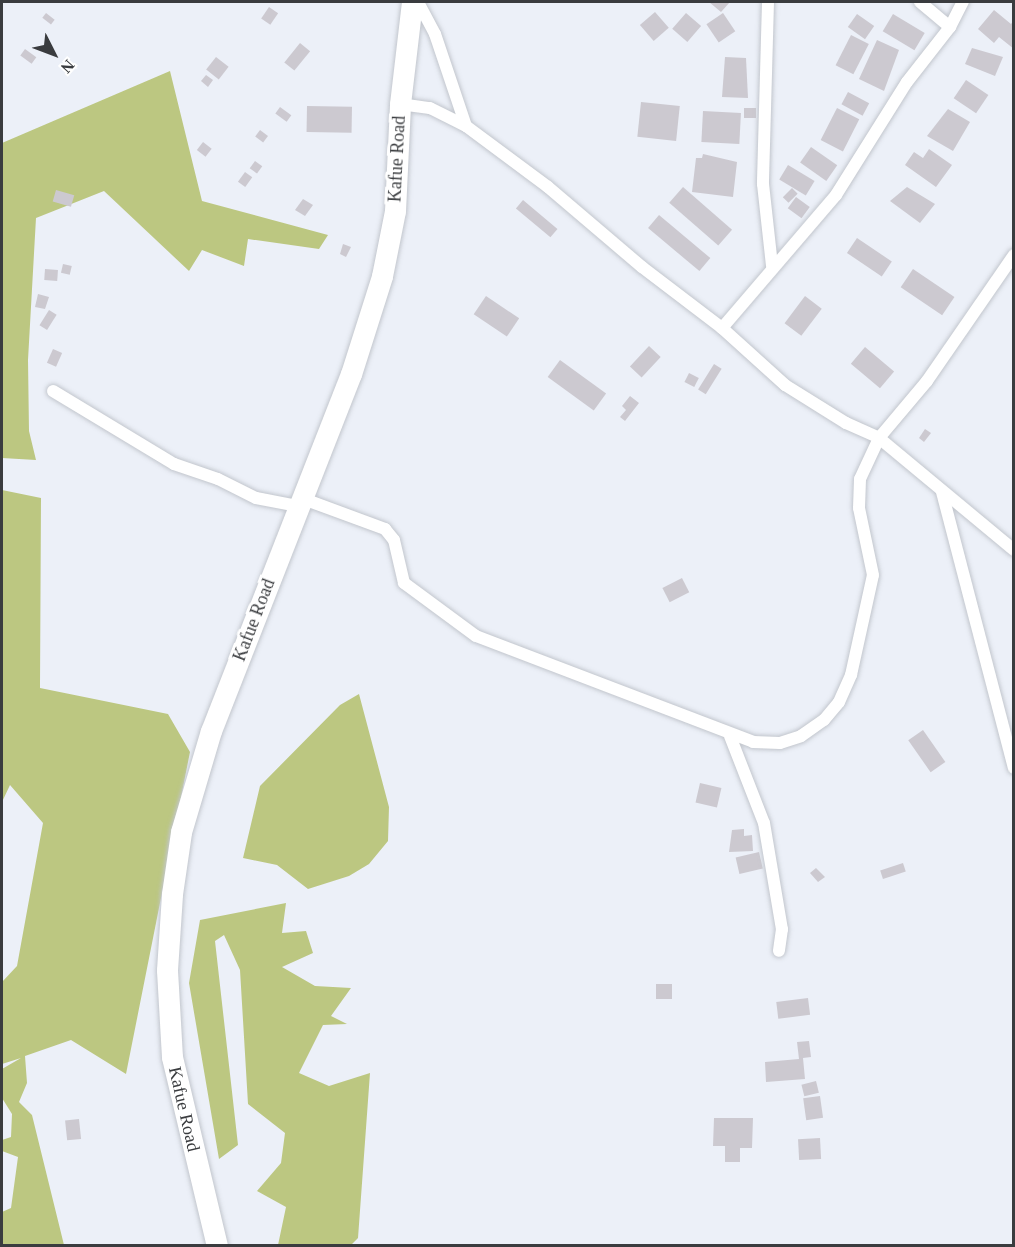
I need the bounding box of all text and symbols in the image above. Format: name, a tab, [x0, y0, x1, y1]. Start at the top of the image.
north arrow	[24, 24, 84, 84]
text: N	[58, 56, 78, 76]
street label: Kafue Road	[384, 115, 410, 203]
street label: Kafue Road	[228, 576, 280, 664]
street label: Kafue Road	[164, 1064, 204, 1154]

